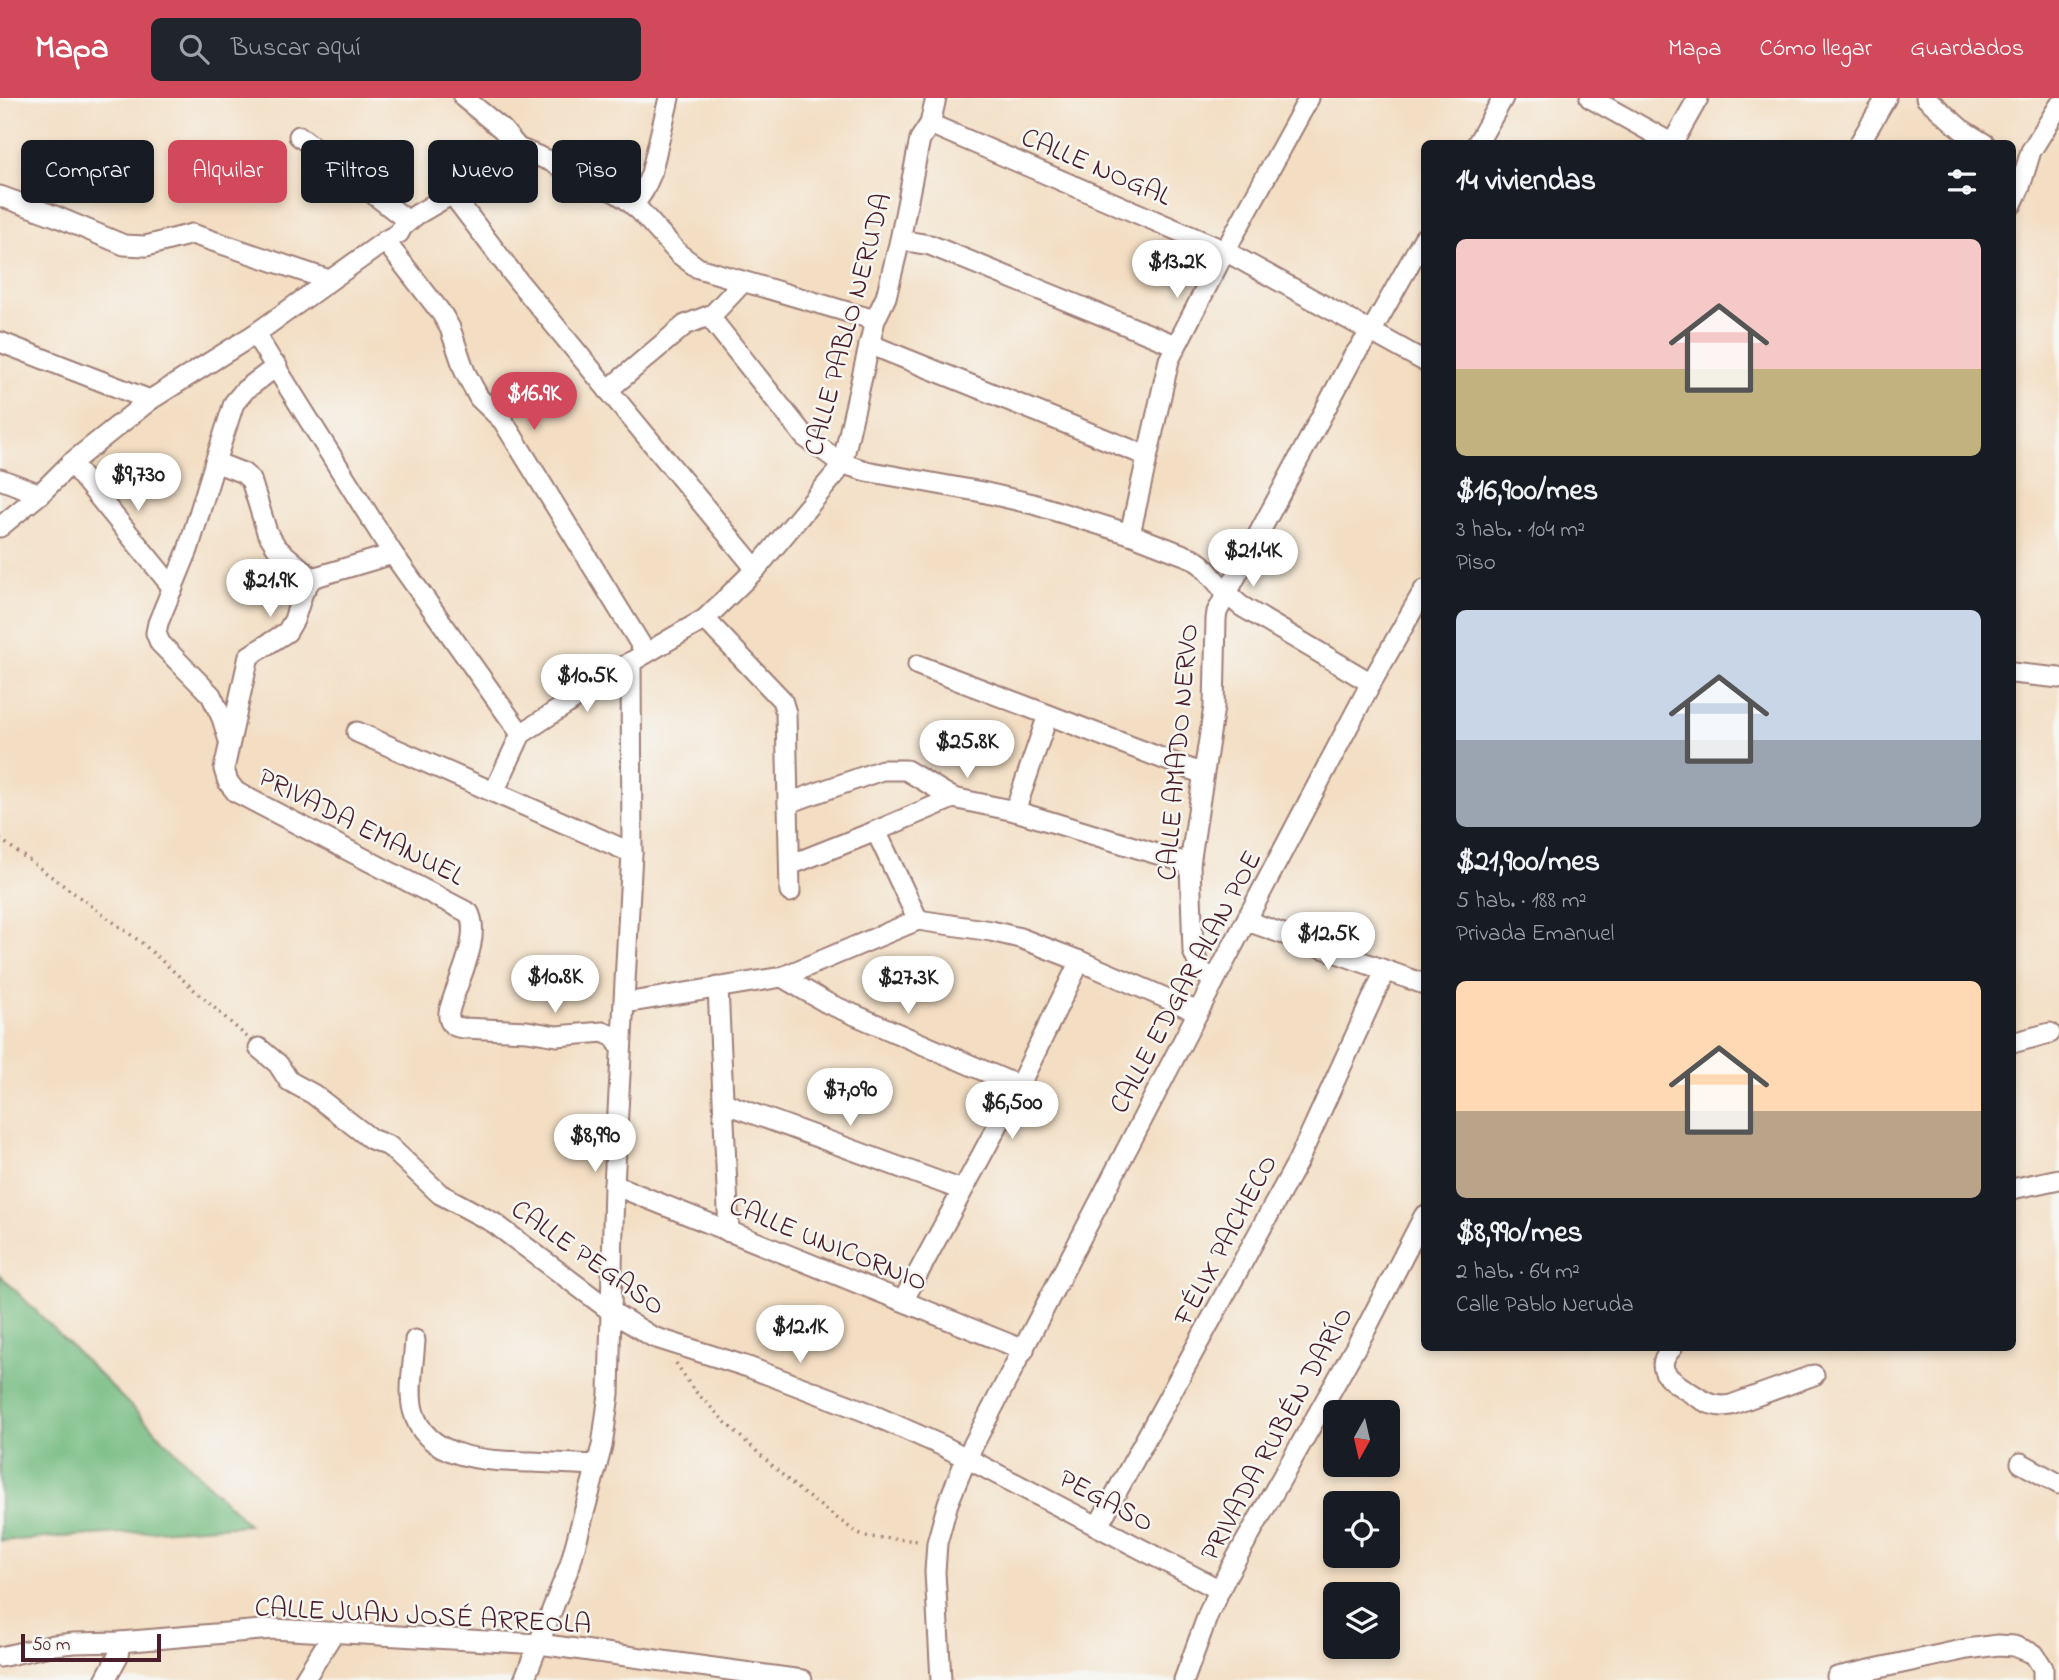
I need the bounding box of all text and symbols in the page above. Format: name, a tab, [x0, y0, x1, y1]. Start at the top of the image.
search box	[151, 18, 641, 81]
text: Mapa	[35, 25, 109, 73]
icon: search	[175, 30, 213, 68]
text: Buscar aquí	[231, 30, 361, 68]
text: Mapa	[1668, 32, 1721, 67]
text: Cómo llegar	[1759, 32, 1872, 67]
text: Guardados	[1910, 32, 2024, 67]
street label: CALLE NOGAL	[1014, 118, 1178, 219]
chip: Comprar	[21, 140, 154, 203]
chip: Alquilar	[168, 140, 287, 203]
chip: Filtros	[301, 140, 414, 203]
chip: Nuevo	[428, 140, 538, 203]
chip: Piso	[552, 140, 641, 203]
text: 14 viviendas	[1456, 160, 1596, 204]
icon: filters	[1943, 163, 1981, 201]
street label: CALLE PABLO NERUDA	[795, 189, 904, 461]
pin: $13.2K	[1120, 240, 1234, 300]
text: $13.2K	[1148, 246, 1206, 279]
icon: home	[1656, 285, 1782, 411]
pin: $16.9K	[477, 372, 591, 432]
text: $16.9K	[507, 378, 561, 411]
pin: $9,730	[81, 454, 195, 513]
text: $9,730	[111, 459, 165, 492]
text: $16,900/mes	[1456, 470, 1598, 514]
text: 3 hab. · 104 m²	[1456, 514, 1585, 547]
pin: $21.4K	[1196, 530, 1310, 589]
text: $21.4K	[1224, 535, 1282, 568]
text: Piso	[1456, 547, 1496, 580]
pin: $21.9K	[213, 560, 327, 619]
text: $21.9K	[242, 565, 298, 598]
street label: CALLE AMADO NERVO	[1148, 622, 1211, 882]
pin: $10.5K	[530, 654, 644, 714]
icon: home	[1656, 656, 1782, 782]
text: $10.5K	[557, 660, 617, 693]
pin: $25.8K	[910, 720, 1024, 780]
text: $25.8K	[936, 726, 998, 759]
street label: PRIVADA EMANUEL	[250, 758, 471, 898]
text: $21,900/mes	[1456, 841, 1600, 885]
street label: CALLE EDGAR ALAN POE	[1100, 844, 1274, 1122]
text: 5 hab. · 188 m²	[1456, 885, 1586, 918]
pin: $12.5K	[1271, 912, 1385, 972]
text: $12.5K	[1297, 918, 1359, 951]
text: Privada Emanuel	[1456, 918, 1614, 951]
pin: $10.8K	[498, 956, 612, 1015]
pin: $27.3K	[851, 956, 965, 1016]
text: $10.8K	[527, 961, 583, 994]
text: $27.3K	[878, 962, 938, 995]
icon: home	[1656, 1027, 1782, 1153]
pin: $7,090	[793, 1068, 907, 1128]
text: $7,090	[823, 1074, 877, 1107]
pin: $6,500	[955, 1082, 1069, 1141]
text: $6,500	[981, 1087, 1043, 1120]
pin: $8,990	[538, 1114, 652, 1174]
text: $8,990	[570, 1120, 620, 1153]
street label: FÉLIX PACHECO	[1164, 1148, 1289, 1334]
street label: CALLE UNICORNIO	[722, 1187, 933, 1304]
street label: CALLE PEGASO	[502, 1190, 672, 1327]
text: $8,990/mes	[1456, 1212, 1583, 1256]
text: 2 hab. · 64 m²	[1456, 1256, 1580, 1289]
text: Calle Pablo Neruda	[1456, 1289, 1634, 1322]
street label: PRIVADA RUBÉN DARÍO	[1191, 1300, 1365, 1569]
pin: $12.1K	[743, 1306, 857, 1365]
text: $12.1K	[772, 1311, 828, 1344]
north arrow	[1323, 1400, 1400, 1477]
map controls	[1323, 1400, 1400, 1659]
street label: PEGASO	[1050, 1460, 1160, 1544]
button: locate	[1323, 1491, 1400, 1568]
button: layers	[1323, 1582, 1400, 1659]
street label: CALLE JUAN JOSÉ ARREOLA	[253, 1588, 592, 1647]
scale bar	[21, 1631, 161, 1663]
text: 50 m	[32, 1632, 71, 1659]

